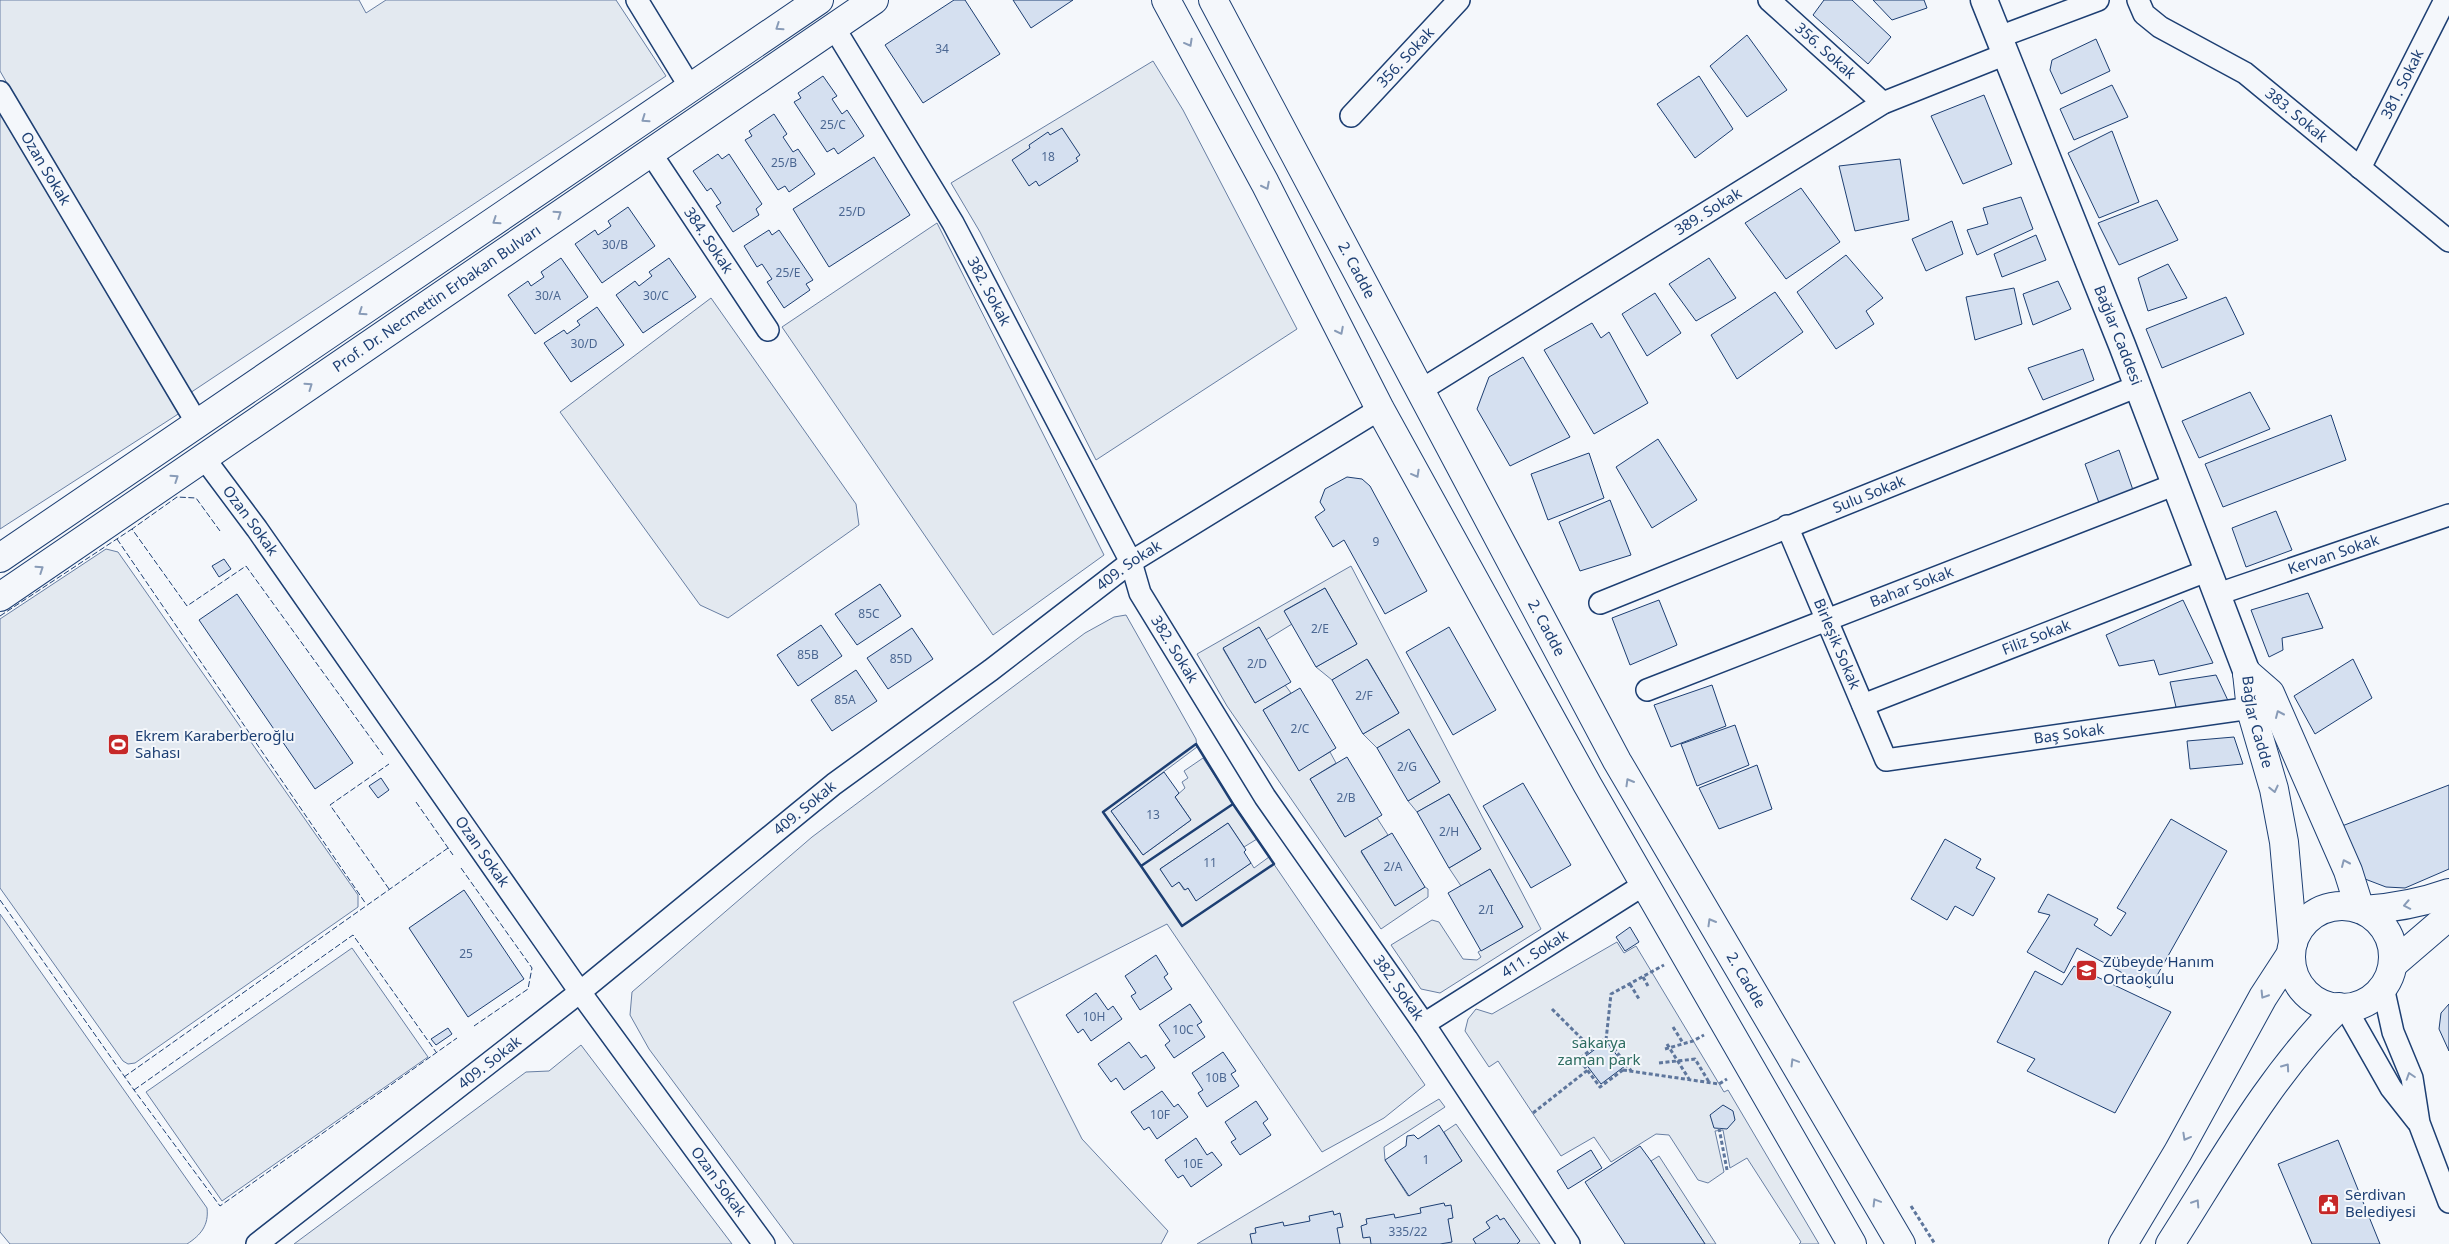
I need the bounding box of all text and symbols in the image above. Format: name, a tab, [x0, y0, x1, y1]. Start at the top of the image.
street label: 356. Sokak	[1791, 17, 1861, 83]
one-way arrow	[775, 21, 785, 30]
street label: 356. Sokak	[1372, 22, 1438, 91]
one-way arrow	[1183, 38, 1193, 47]
house number: 34	[935, 40, 949, 57]
street label: 381. Sokak	[2376, 45, 2428, 122]
street label: 383. Sokak	[2261, 83, 2332, 146]
one-way arrow	[641, 113, 650, 122]
house number: 25/C	[820, 116, 846, 133]
street label: Ozan Sokak	[17, 128, 76, 208]
house number: 18	[1041, 148, 1055, 165]
house number: 25/B	[771, 154, 797, 171]
one-way arrow	[1260, 180, 1270, 189]
street label: 389. Sokak	[1670, 182, 1745, 239]
street label: 384. Sokak	[680, 203, 739, 277]
house number: 25/D	[839, 203, 866, 220]
one-way arrow	[552, 211, 562, 220]
one-way arrow	[493, 215, 502, 224]
street label: Prof. Dr. Necmettin Erbakan Bulvarı	[328, 220, 544, 376]
house number: 30/B	[602, 236, 628, 253]
street label: 2. Cadde	[1334, 238, 1381, 302]
street label: 382. Sokak	[963, 253, 1016, 329]
house number: 25/E	[776, 264, 800, 281]
street label: Bağlar Caddesi	[2090, 282, 2147, 388]
house number: 30/A	[535, 287, 561, 304]
house number: 30/C	[643, 287, 669, 304]
one-way arrow	[358, 306, 368, 315]
one-way arrow	[1334, 325, 1344, 334]
house number: 30/D	[571, 335, 598, 352]
one-way arrow	[303, 383, 312, 392]
one-way arrow	[1409, 469, 1419, 478]
street label: Sulu Sokak	[1829, 470, 1908, 517]
one-way arrow	[169, 475, 179, 484]
street label: Ozan Sokak	[219, 481, 283, 559]
street label: Kervan Sokak	[2285, 529, 2381, 578]
house number: 9	[1373, 533, 1380, 550]
street label: 409. Sokak	[1091, 535, 1165, 595]
street label: Bahar Sokak	[1867, 561, 1956, 611]
one-way arrow	[35, 566, 44, 575]
street label: Birleşik Sokak	[1810, 595, 1866, 692]
street label: 2. Cadde	[1524, 596, 1570, 659]
house number: 85C	[858, 605, 880, 622]
street label: 382. Sokak	[1147, 611, 1204, 686]
street label: Filiz Sokak	[1999, 614, 2073, 659]
house number: 2/E	[1311, 620, 1329, 637]
house number: 85B	[797, 646, 819, 663]
house number: 85D	[890, 650, 912, 667]
house number: 2/D	[1247, 655, 1267, 672]
street label: Bağlar Cadde	[2238, 674, 2278, 770]
house number: 2/F	[1355, 687, 1373, 704]
house number: 85A	[834, 691, 856, 708]
one-way arrow	[2275, 710, 2286, 719]
street label: Baş Sokak	[2032, 718, 2106, 748]
house number: 2/C	[1291, 720, 1310, 737]
place label: Ekrem Karaberberoğlu Sahası	[135, 725, 295, 762]
sports icon: Ekrem Karaberberoğlu Sahası	[107, 733, 131, 757]
house number: 2/G	[1397, 758, 1417, 775]
street label: 409. Sokak	[768, 776, 840, 839]
one-way arrow	[1625, 778, 1635, 787]
one-way arrow	[2268, 784, 2278, 792]
house number: 2/B	[1336, 789, 1356, 806]
house number: 13	[1146, 806, 1160, 823]
street label: Ozan Sokak	[451, 812, 515, 890]
house number: 2/H	[1439, 823, 1459, 840]
house number: 11	[1203, 854, 1217, 871]
house number: 2/A	[1384, 858, 1403, 875]
one-way arrow	[2340, 859, 2351, 868]
one-way arrow	[2403, 899, 2412, 910]
house number: 2/I	[1478, 901, 1494, 918]
one-way arrow	[1708, 919, 1718, 928]
street label: 411. Sokak	[1497, 924, 1571, 982]
house number: 25	[459, 945, 473, 962]
street label: 2. Cadde	[1723, 948, 1771, 1011]
street label: 382. Sokak	[1370, 951, 1429, 1024]
place label: Zübeyde Hanım Ortaokulu	[2103, 951, 2214, 988]
school or university icon: Zübeyde Hanım Ortaokulu	[2075, 959, 2099, 983]
one-way arrow	[2261, 989, 2271, 998]
house number: 10H	[1083, 1008, 1105, 1025]
house number: 10C	[1172, 1021, 1194, 1038]
street label: 409. Sokak	[453, 1031, 525, 1093]
park label: sakarya zaman park	[1558, 1032, 1640, 1069]
one-way arrow	[1790, 1059, 1800, 1068]
one-way arrow	[2280, 1064, 2289, 1073]
house number: 10B	[1205, 1069, 1227, 1086]
one-way arrow	[2406, 1072, 2416, 1080]
house number: 10F	[1150, 1106, 1170, 1123]
one-way arrow	[2182, 1132, 2192, 1141]
street label: Ozan Sokak	[687, 1142, 752, 1220]
house number: 1	[1423, 1151, 1429, 1168]
house number: 10E	[1183, 1155, 1203, 1172]
place label: Serdivan Belediyesi	[2345, 1184, 2416, 1221]
public building icon: Serdivan Belediyesi	[2317, 1192, 2341, 1216]
one-way arrow	[1873, 1199, 1883, 1208]
one-way arrow	[2190, 1199, 2200, 1208]
house number: 335/22	[1389, 1223, 1428, 1240]

